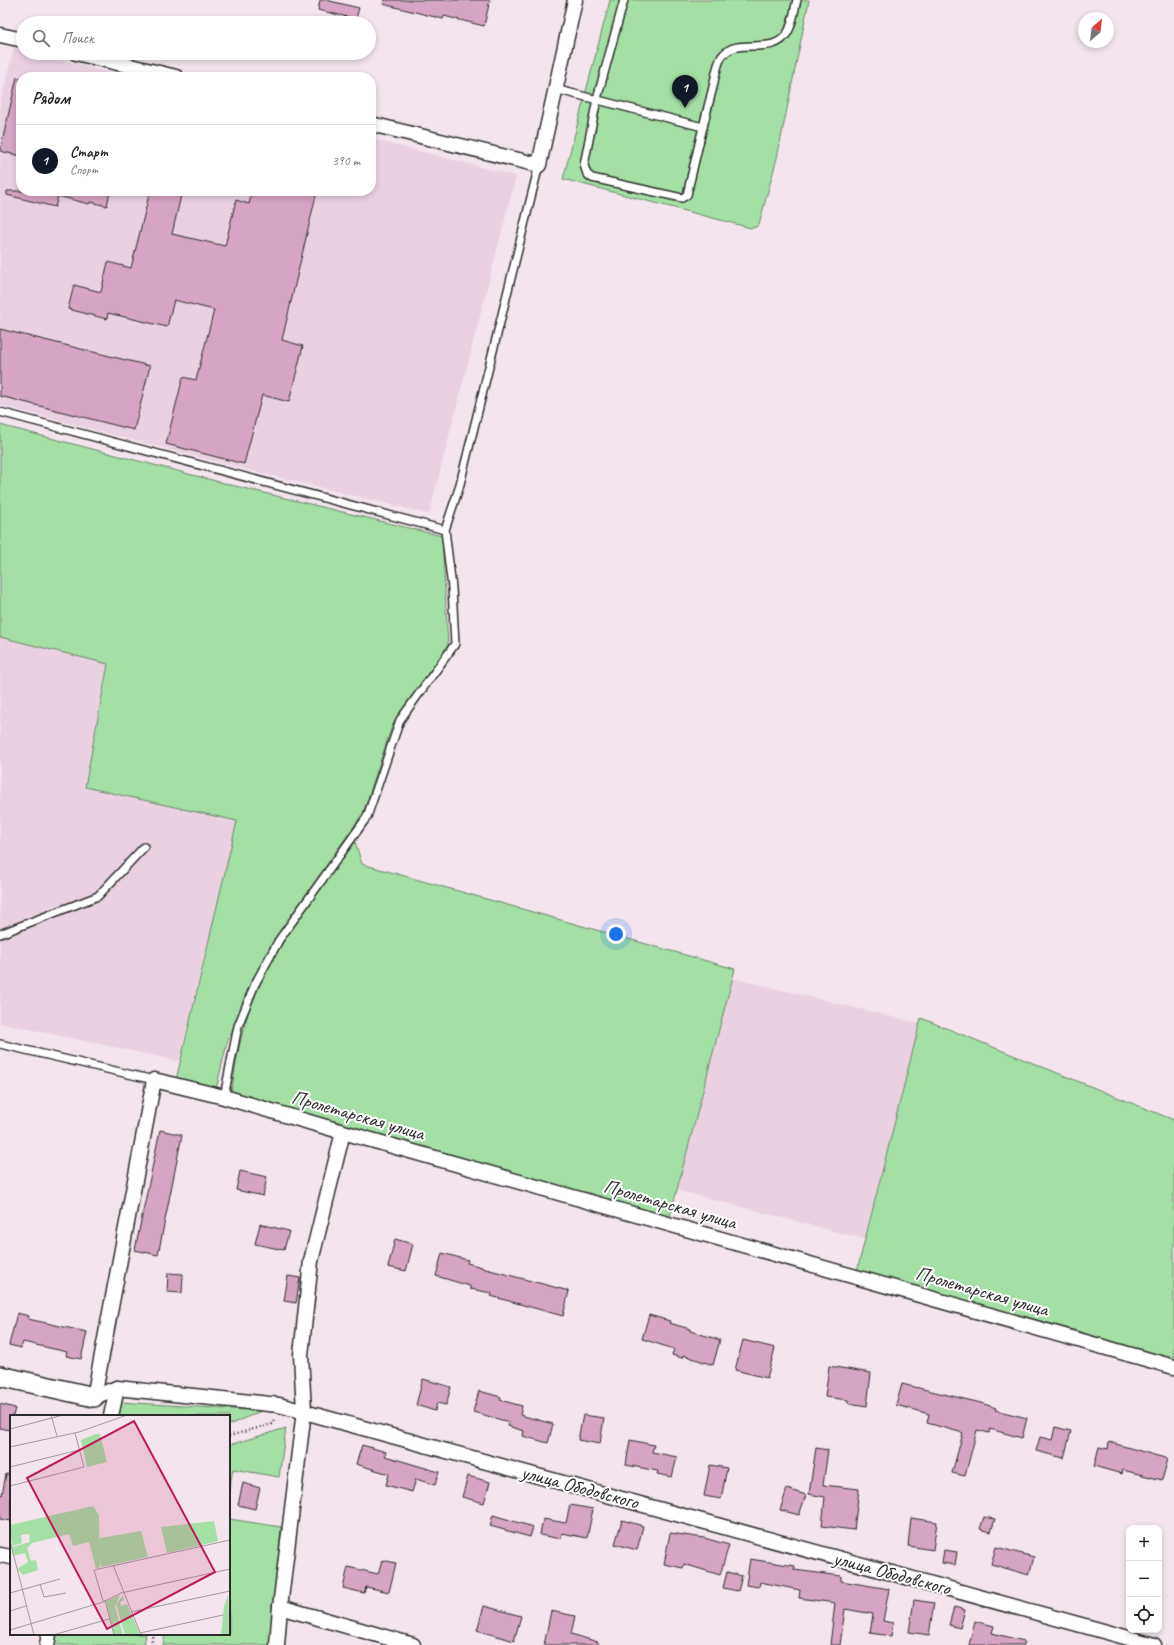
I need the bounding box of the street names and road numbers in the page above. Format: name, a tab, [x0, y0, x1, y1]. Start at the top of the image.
street label: Пролетарская улица	[289, 1084, 429, 1146]
street label: Пролетарская улица	[601, 1173, 741, 1235]
street label: Пролетарская улица	[913, 1260, 1053, 1322]
street label: улица Ободовского	[518, 1459, 642, 1515]
street label: улица Ободовского	[830, 1545, 954, 1601]

